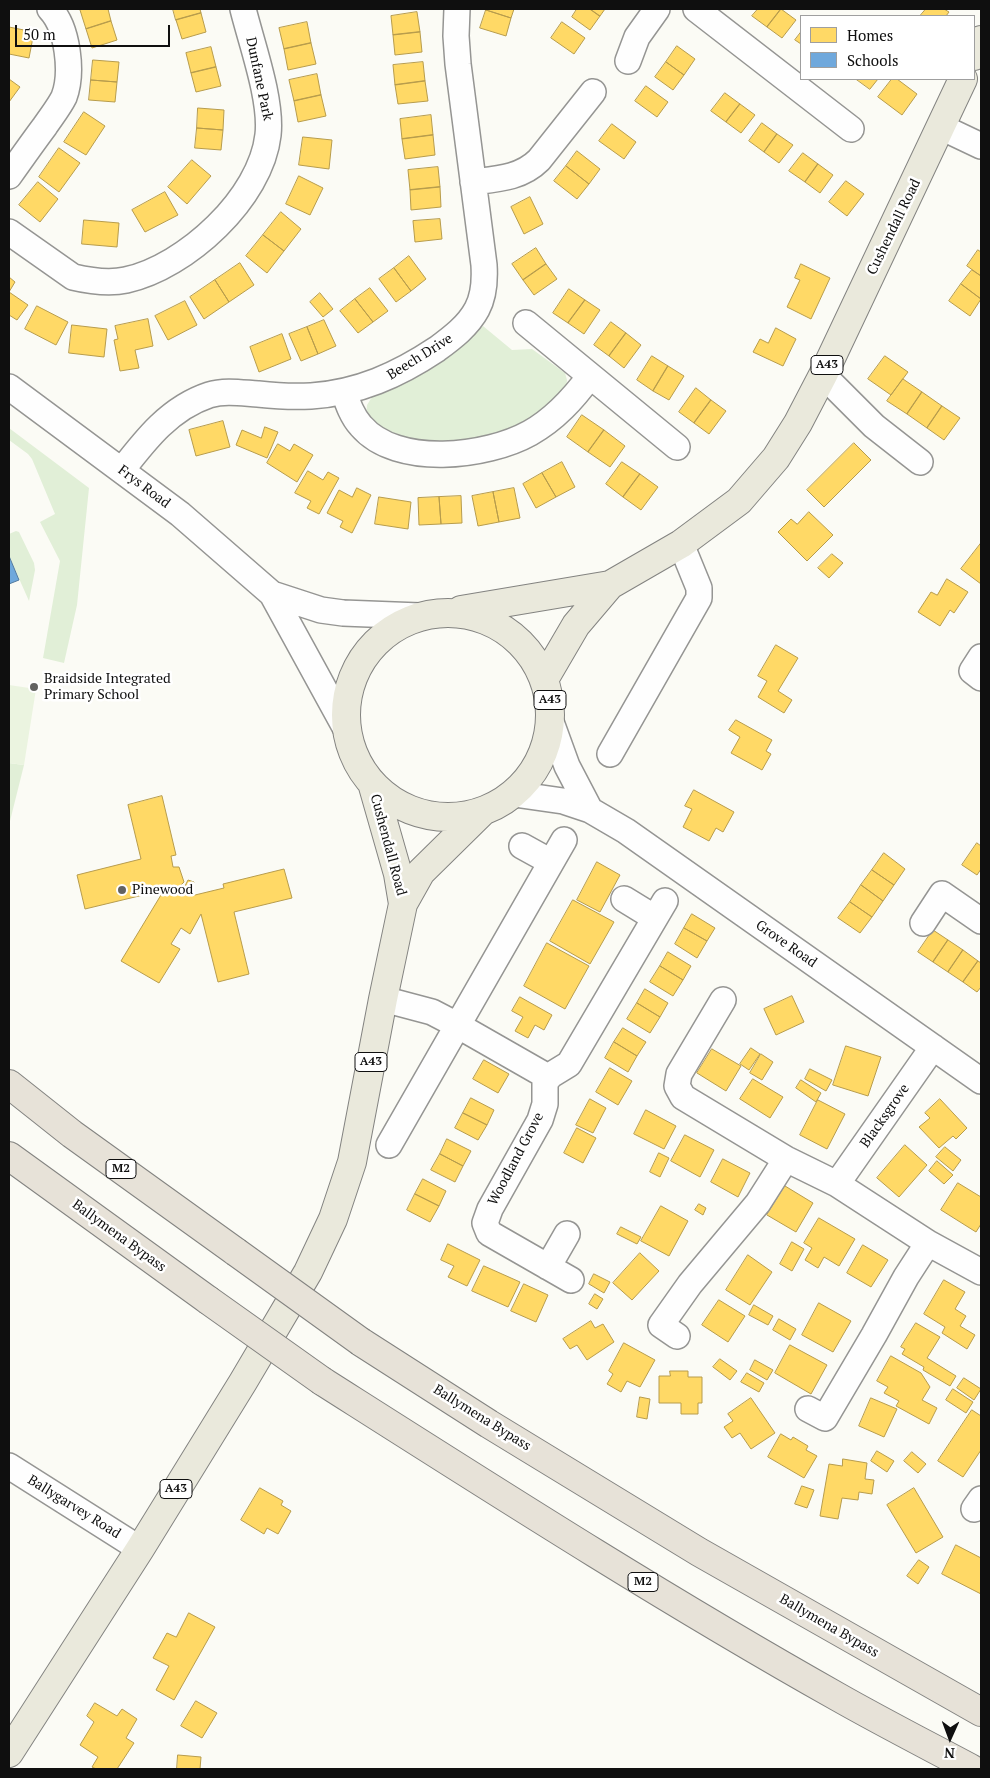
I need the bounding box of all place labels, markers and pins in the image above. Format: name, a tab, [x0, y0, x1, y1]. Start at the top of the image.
place label: Braidside Integrated Primary School	[44, 671, 171, 704]
marker: Braidside Integrated Primary School	[28, 681, 40, 693]
place label: Pinewood	[132, 882, 193, 898]
marker: Pinewood	[116, 884, 128, 896]

